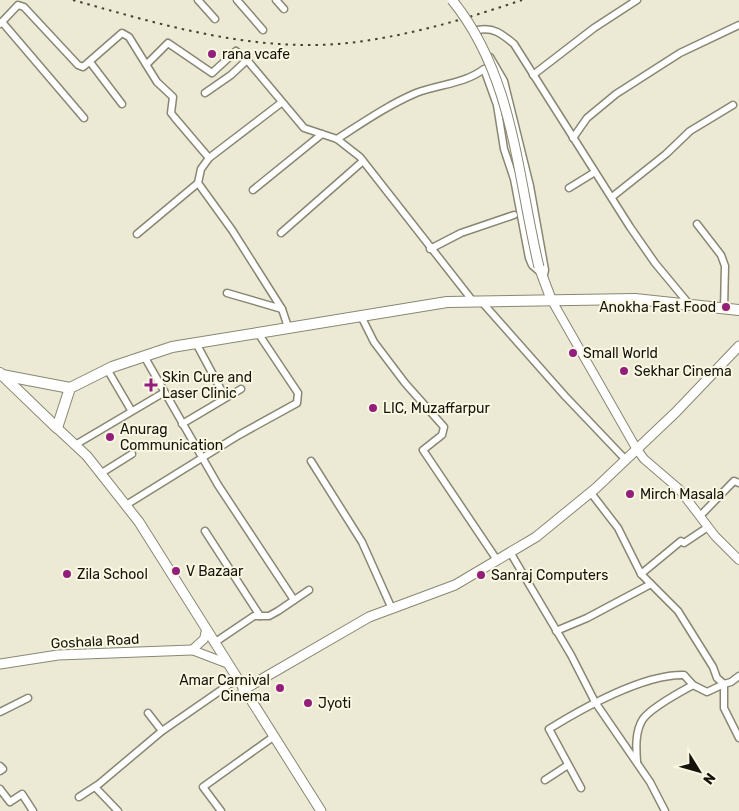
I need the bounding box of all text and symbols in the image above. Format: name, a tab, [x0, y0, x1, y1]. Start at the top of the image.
place label: rana vcafe	[222, 46, 290, 63]
marker: rana vcafe	[206, 48, 218, 60]
place label: Anokha Fast Food	[599, 299, 716, 316]
marker: Anokha Fast Food	[720, 301, 732, 313]
place label: Small World	[583, 345, 658, 362]
marker: Small World	[567, 347, 579, 359]
place label: Sekhar Cinema	[634, 363, 732, 380]
marker: Sekhar Cinema	[618, 365, 630, 377]
place label: Skin Cure and Laser Clinic	[162, 369, 252, 402]
marker: Skin Cure and Laser Clinic	[144, 378, 158, 392]
place label: LIC, Muzaffarpur	[383, 400, 490, 417]
marker: LIC, Muzaffarpur	[367, 402, 379, 414]
place label: Anurag Communication	[120, 421, 223, 454]
marker: Anurag Communication	[104, 431, 116, 443]
place label: Mirch Masala	[640, 486, 724, 503]
marker: Mirch Masala	[624, 488, 636, 500]
place label: V Bazaar	[186, 563, 244, 580]
marker: V Bazaar	[170, 565, 182, 577]
place label: Zila School	[77, 566, 148, 583]
place label: Sanraj Computers	[491, 567, 608, 584]
marker: Zila School	[61, 568, 73, 580]
marker: Sanraj Computers	[475, 569, 487, 581]
street label: Goshala Road	[50, 631, 140, 652]
place label: Amar Carnival Cinema	[179, 672, 270, 705]
marker: Amar Carnival Cinema	[274, 682, 286, 694]
place label: Jyoti	[318, 695, 351, 712]
marker: Jyoti	[302, 697, 314, 709]
north arrow	[674, 746, 724, 796]
text: N	[699, 769, 719, 788]

